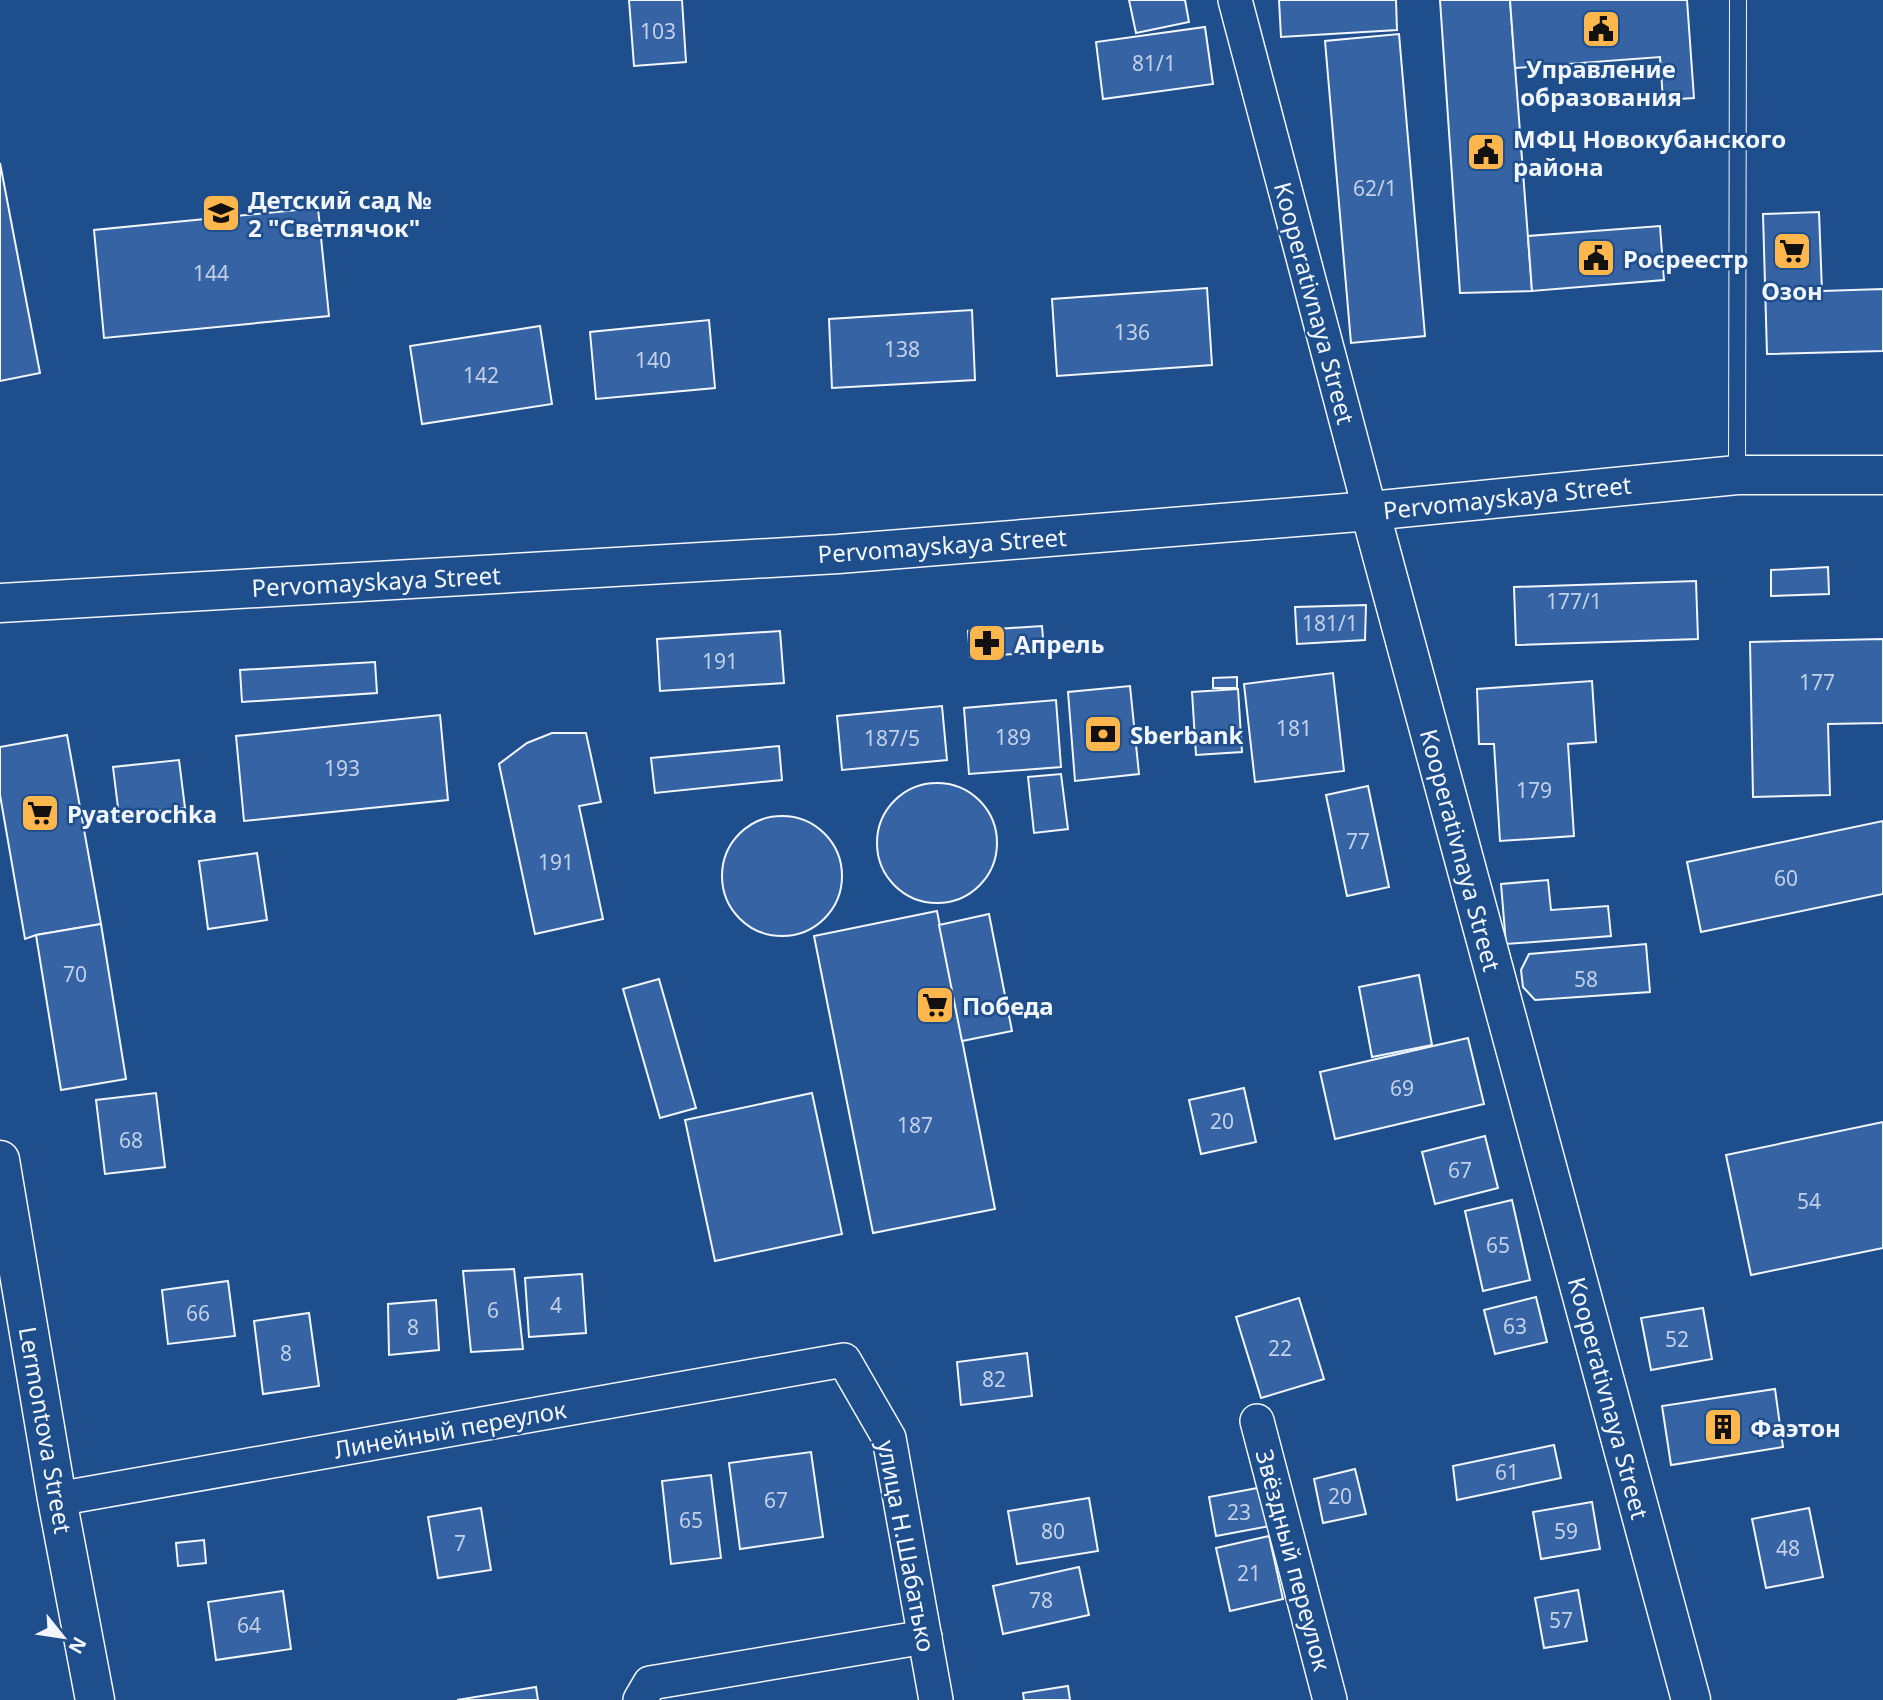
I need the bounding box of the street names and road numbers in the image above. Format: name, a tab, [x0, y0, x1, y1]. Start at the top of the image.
street label: Kooperativnaya Street	[1267, 178, 1363, 428]
street label: Pervomayskaya Street	[1381, 468, 1633, 526]
street label: Pervomayskaya Street	[816, 520, 1068, 570]
street label: Pervomayskaya Street	[251, 558, 502, 604]
street label: Kooperativnaya Street	[1413, 725, 1509, 975]
street label: Kooperativnaya Street	[1561, 1273, 1657, 1523]
street label: Lermontova Street	[12, 1324, 80, 1536]
street label: Линейный переулок	[331, 1392, 569, 1466]
street label: улица Н.Шабатько	[870, 1437, 944, 1655]
street label: Звёздный переулок	[1249, 1446, 1340, 1675]

